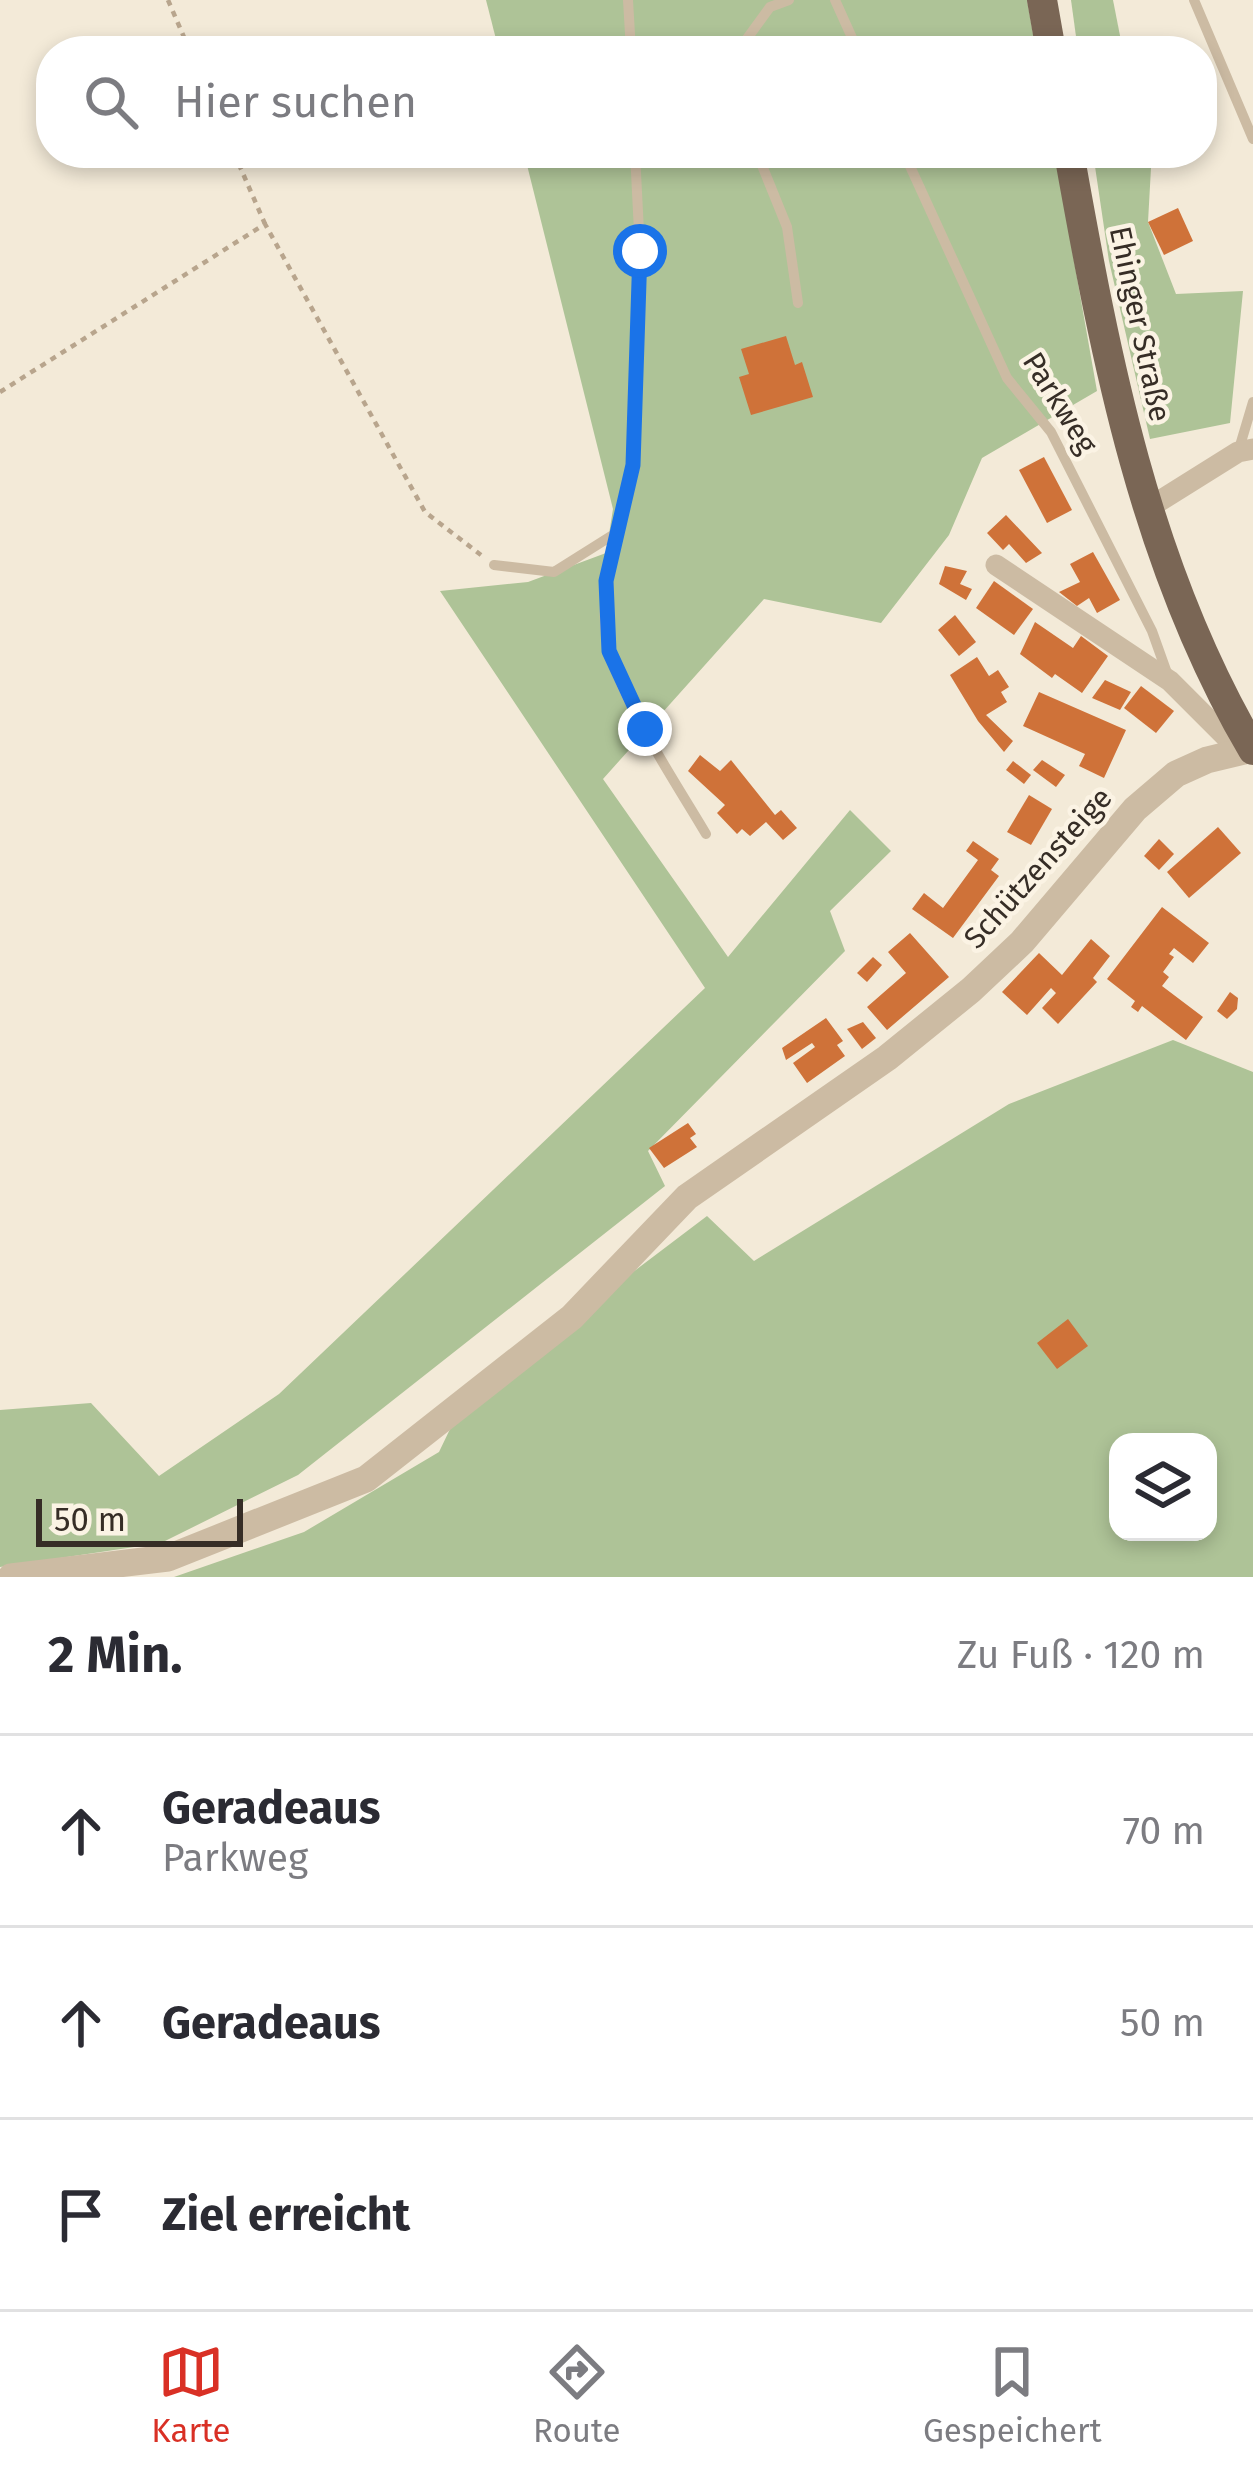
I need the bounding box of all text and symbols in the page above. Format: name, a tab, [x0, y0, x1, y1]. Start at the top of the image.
search box	[36, 36, 1217, 168]
icon: search	[78, 69, 144, 135]
text: Hier suchen	[174, 75, 417, 129]
street label: Ehinger Straße	[1102, 223, 1178, 425]
route start	[613, 224, 667, 278]
street label: Parkweg	[1015, 346, 1105, 461]
route end	[618, 702, 672, 756]
street label: Schützensteige	[956, 780, 1120, 956]
map controls	[1109, 1433, 1217, 1541]
button: layers	[1109, 1433, 1217, 1541]
scale bar	[36, 1493, 243, 1546]
text: 50 m	[54, 1500, 126, 1540]
text: 2 Min.	[48, 1624, 183, 1686]
text: Zu Fuß · 120 m	[957, 1632, 1205, 1678]
text: Geradeaus	[162, 1781, 381, 1835]
icon: ahead	[48, 1798, 114, 1864]
text: 70 m	[1123, 1808, 1205, 1854]
text: Parkweg	[162, 1835, 308, 1881]
icon: ahead	[48, 1990, 114, 2056]
text: Geradeaus	[162, 1996, 381, 2050]
text: 50 m	[1120, 2000, 1205, 2046]
icon: arrive	[48, 2182, 114, 2248]
text: Ziel erreicht	[162, 2188, 410, 2242]
tab: Karte	[151, 2339, 231, 2451]
tab: Route	[533, 2339, 620, 2451]
tab: Gespeichert	[923, 2339, 1102, 2451]

